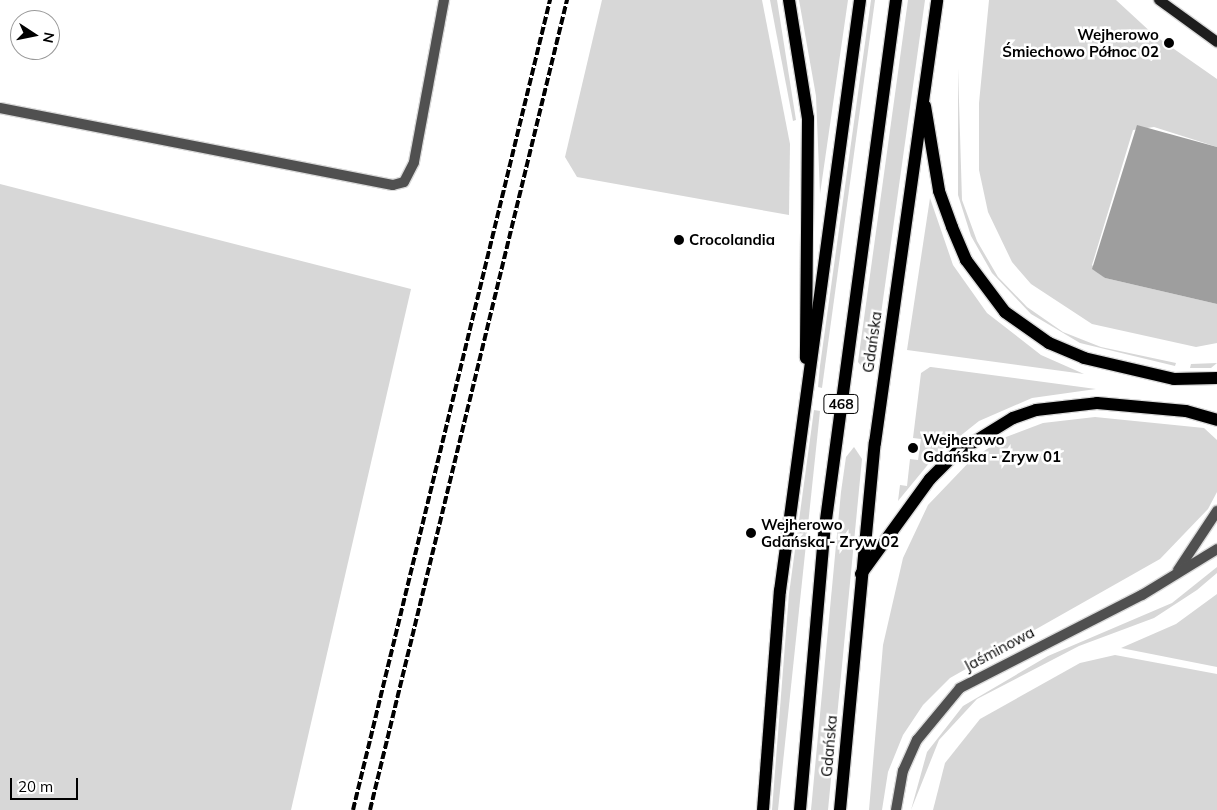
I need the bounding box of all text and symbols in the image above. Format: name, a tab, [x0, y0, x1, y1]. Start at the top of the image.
north arrow	[10, 10, 60, 60]
place label: Wejherowo Śmiechowo Północ 02	[1002, 25, 1159, 60]
text: N	[39, 31, 59, 45]
marker: Wejherowo Śmiechowo Północ 02	[1163, 37, 1175, 49]
place label: Crocolandia	[689, 231, 775, 249]
marker: Crocolandia	[673, 234, 685, 246]
street label: Gdańska	[859, 310, 885, 374]
road number: 468	[822, 392, 860, 416]
place label: Wejherowo Gdańska - Zryw 01	[923, 430, 1061, 465]
marker: Wejherowo Gdańska - Zryw 01	[907, 442, 919, 454]
place label: Wejherowo Gdańska - Zryw 02	[761, 515, 899, 550]
marker: Wejherowo Gdańska - Zryw 02	[745, 527, 757, 539]
street label: Jaśminowa	[961, 623, 1037, 675]
street label: Gdańska	[817, 714, 841, 778]
scale bar	[12, 768, 80, 800]
text: 20 m	[18, 777, 53, 796]

